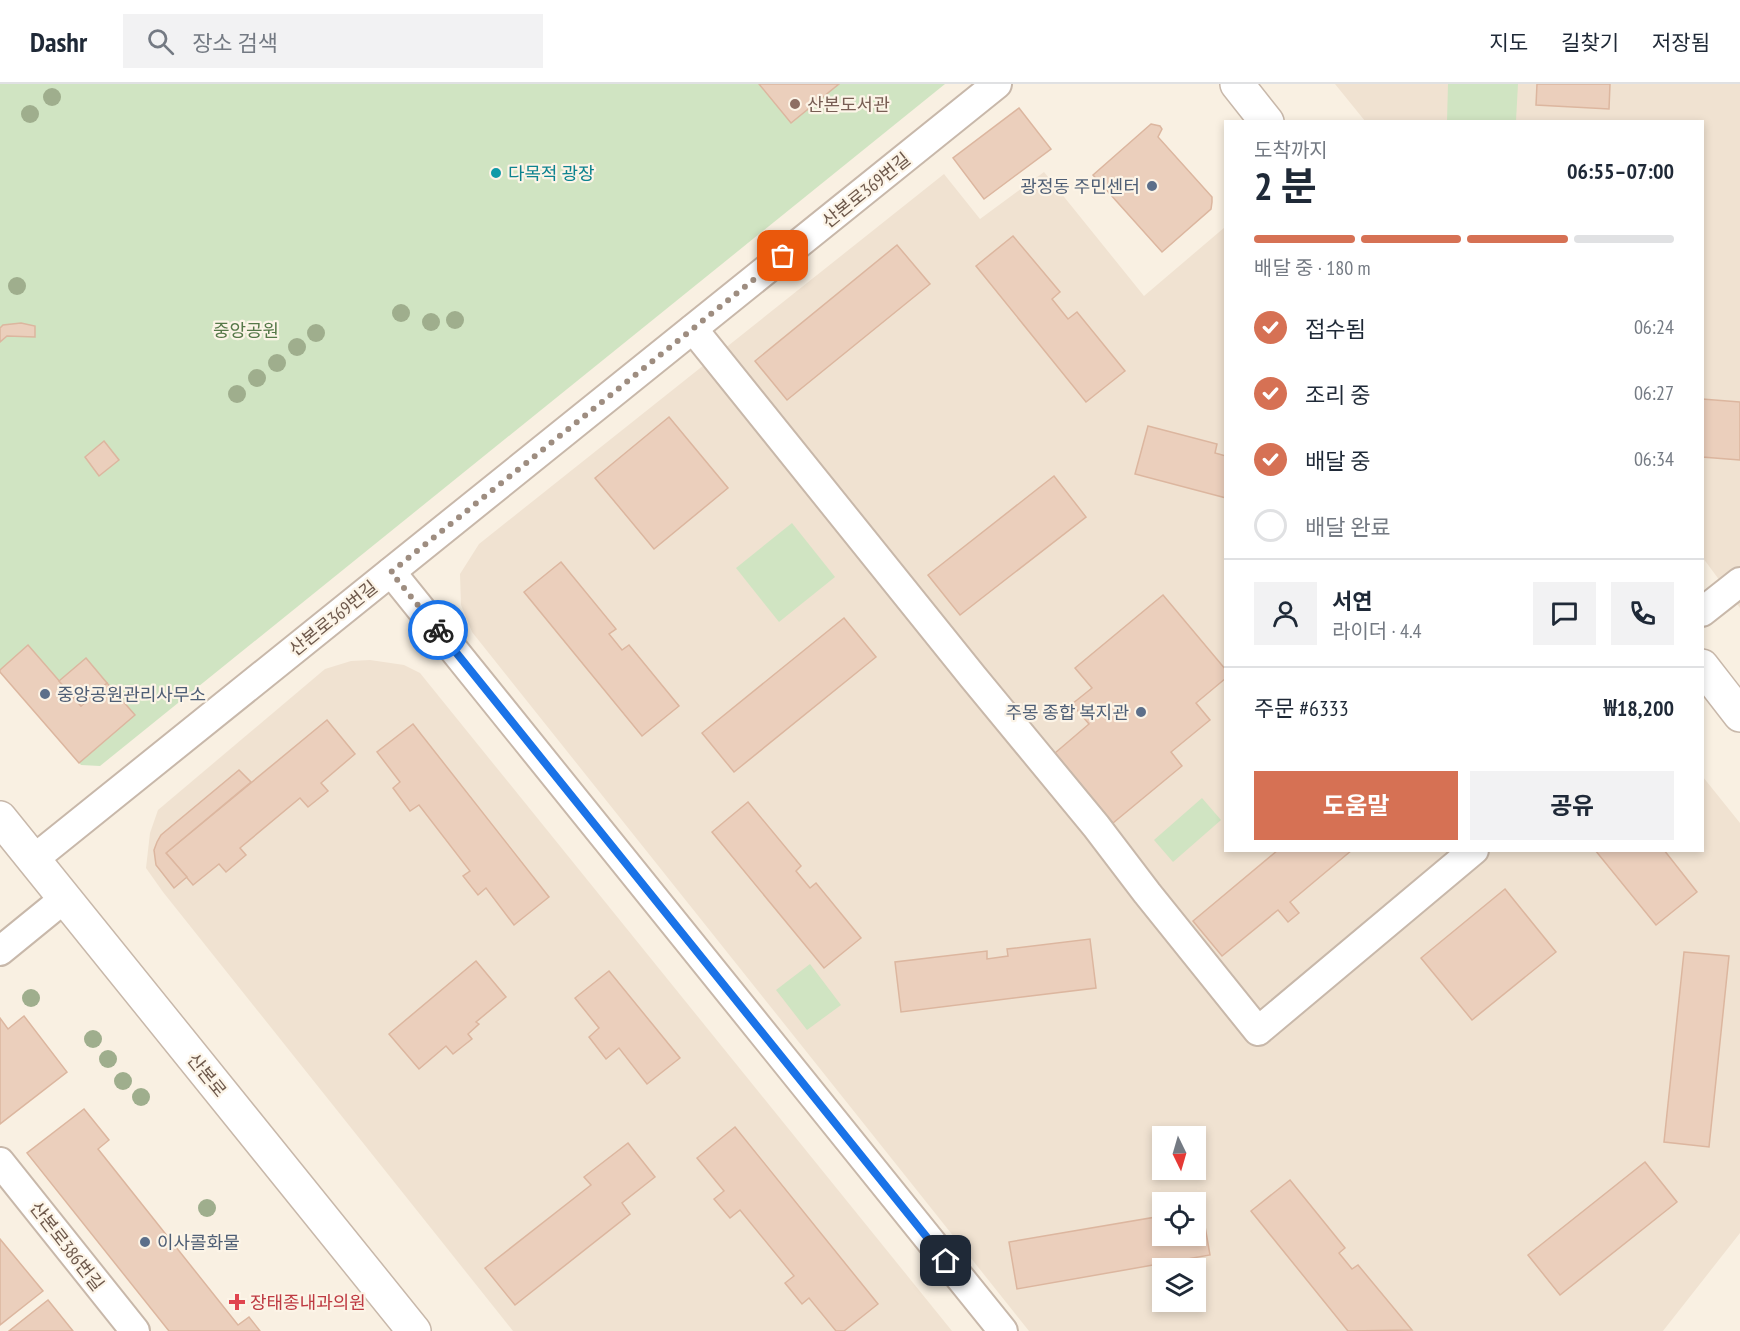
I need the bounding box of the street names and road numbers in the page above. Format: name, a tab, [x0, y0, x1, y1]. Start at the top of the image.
street label: 산본로369번길	[817, 147, 915, 233]
street label: 산본로369번길	[284, 575, 382, 661]
street label: 산본로	[182, 1048, 232, 1102]
street label: 산본로386번길	[25, 1197, 109, 1295]

